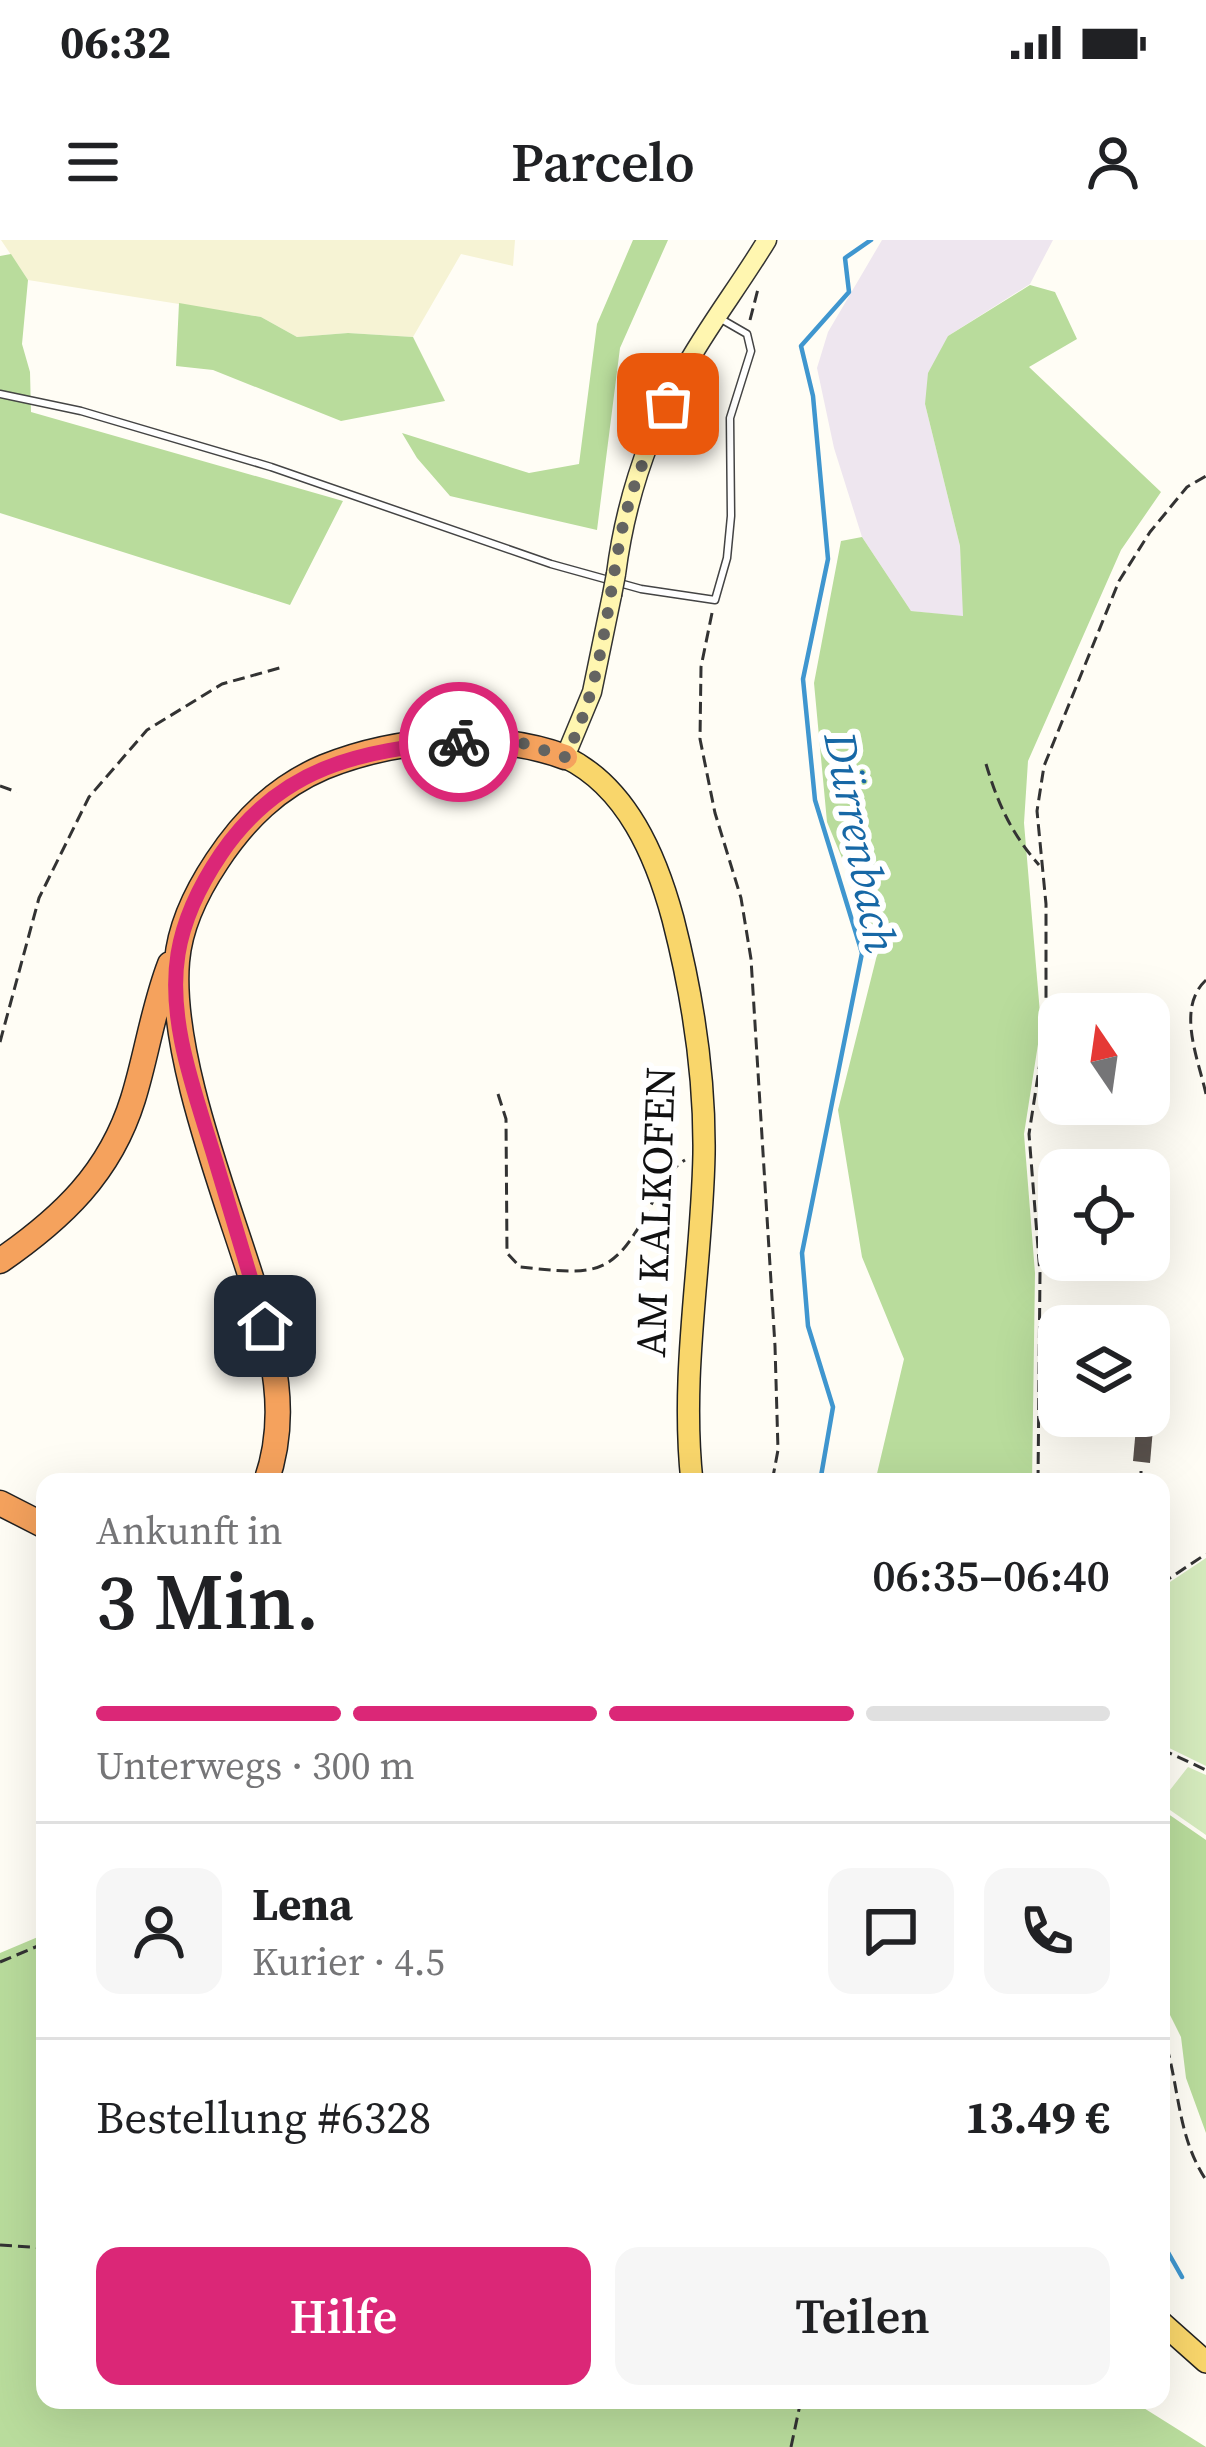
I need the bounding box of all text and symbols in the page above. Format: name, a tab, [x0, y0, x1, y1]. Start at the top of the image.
text: 06:32	[60, 11, 171, 73]
text: Parcelo	[511, 125, 695, 199]
icon: menu	[60, 129, 126, 195]
icon: person	[1080, 129, 1146, 195]
pin	[617, 353, 719, 455]
icon: bag	[635, 371, 701, 437]
courier	[399, 682, 519, 802]
icon: bike	[426, 709, 492, 775]
water label: Dürrenbach	[809, 725, 913, 958]
north arrow	[1038, 993, 1170, 1125]
map controls	[1038, 993, 1170, 1437]
street label: AM KALKOFEN	[621, 1066, 689, 1358]
button: locate	[1038, 1149, 1170, 1281]
pin	[214, 1275, 316, 1377]
icon: home	[232, 1293, 298, 1359]
button: layers	[1038, 1305, 1170, 1437]
text: Ankunft in	[96, 1504, 283, 1557]
text: 06:35–06:40	[872, 1544, 1110, 1606]
text: 3 Min.	[96, 1548, 319, 1655]
text: Unterwegs · 300 m	[96, 1739, 415, 1792]
button: person	[96, 1868, 222, 1994]
button: chat	[828, 1868, 954, 1994]
button: phone	[984, 1868, 1110, 1994]
text: Lena	[252, 1873, 353, 1935]
text: Kurier · 4.5	[252, 1935, 445, 1988]
text: Bestellung #6328	[96, 2086, 431, 2148]
text: 13.49 €	[965, 2086, 1110, 2148]
button: Hilfe	[96, 2247, 591, 2385]
button: Teilen	[615, 2247, 1110, 2385]

